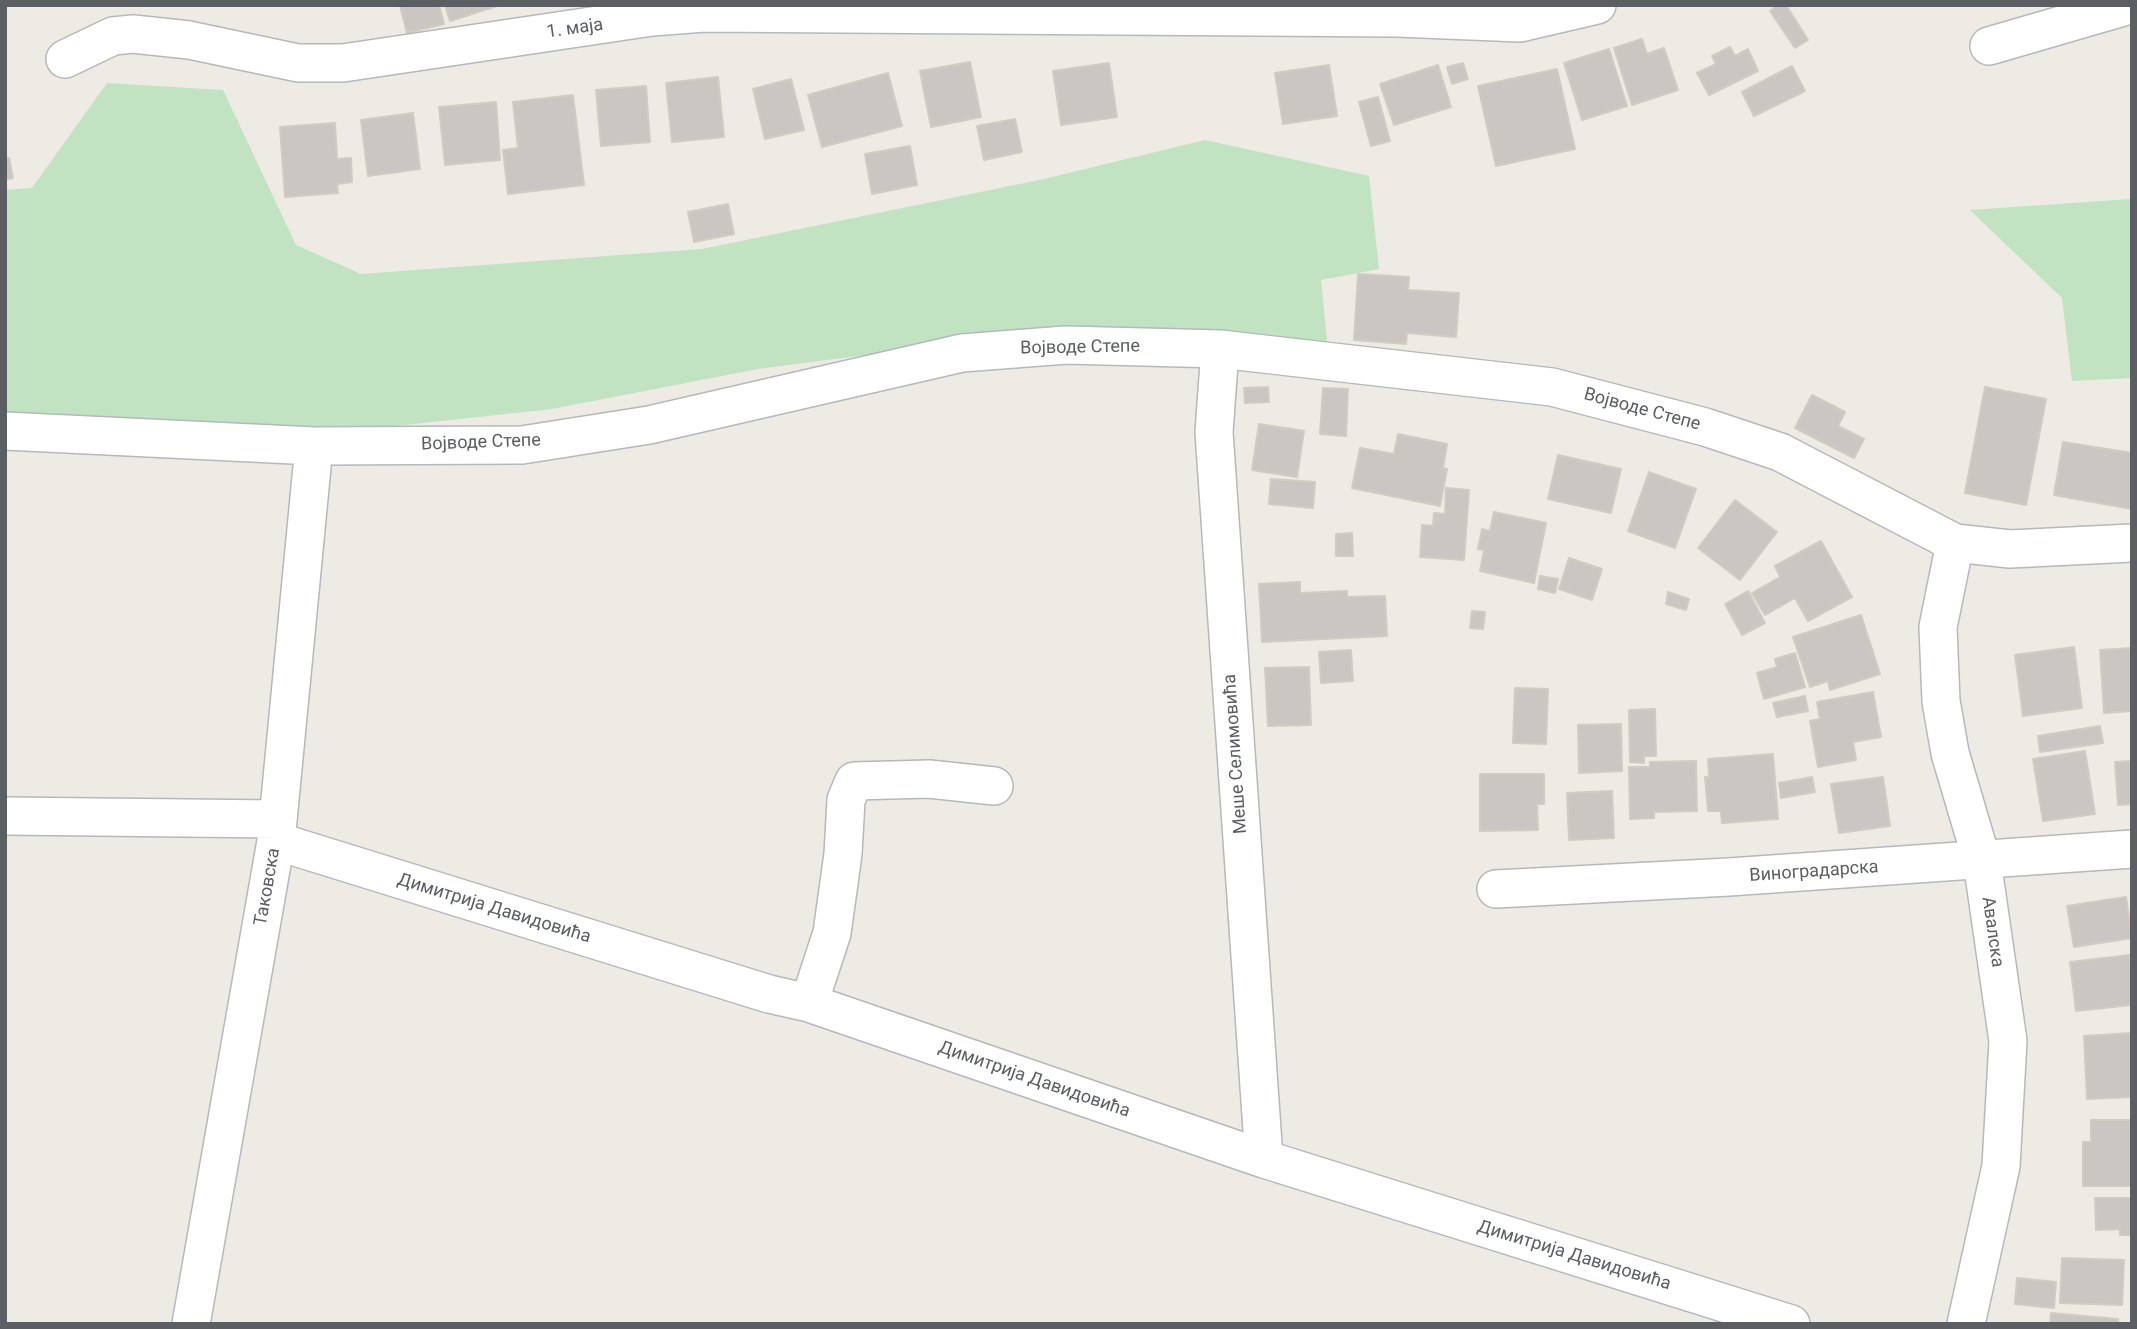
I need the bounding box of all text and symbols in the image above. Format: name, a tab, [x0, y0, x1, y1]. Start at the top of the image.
street label: 1. маја	[545, 14, 605, 44]
street label: Војводе Степе	[1020, 336, 1140, 360]
street label: Војводе Степе	[1581, 384, 1703, 436]
street label: Војводе Степе	[421, 430, 541, 456]
street label: Меше Селимовића	[1220, 673, 1252, 835]
street label: Таковска	[251, 846, 285, 928]
street label: Виноградарска	[1749, 857, 1879, 887]
street label: Димитрија Давидовића	[395, 869, 593, 949]
street label: Авалска	[1976, 895, 2008, 969]
street label: Димитрија Давидовића	[935, 1037, 1133, 1123]
street label: Димитрија Давидовића	[1475, 1216, 1673, 1296]

